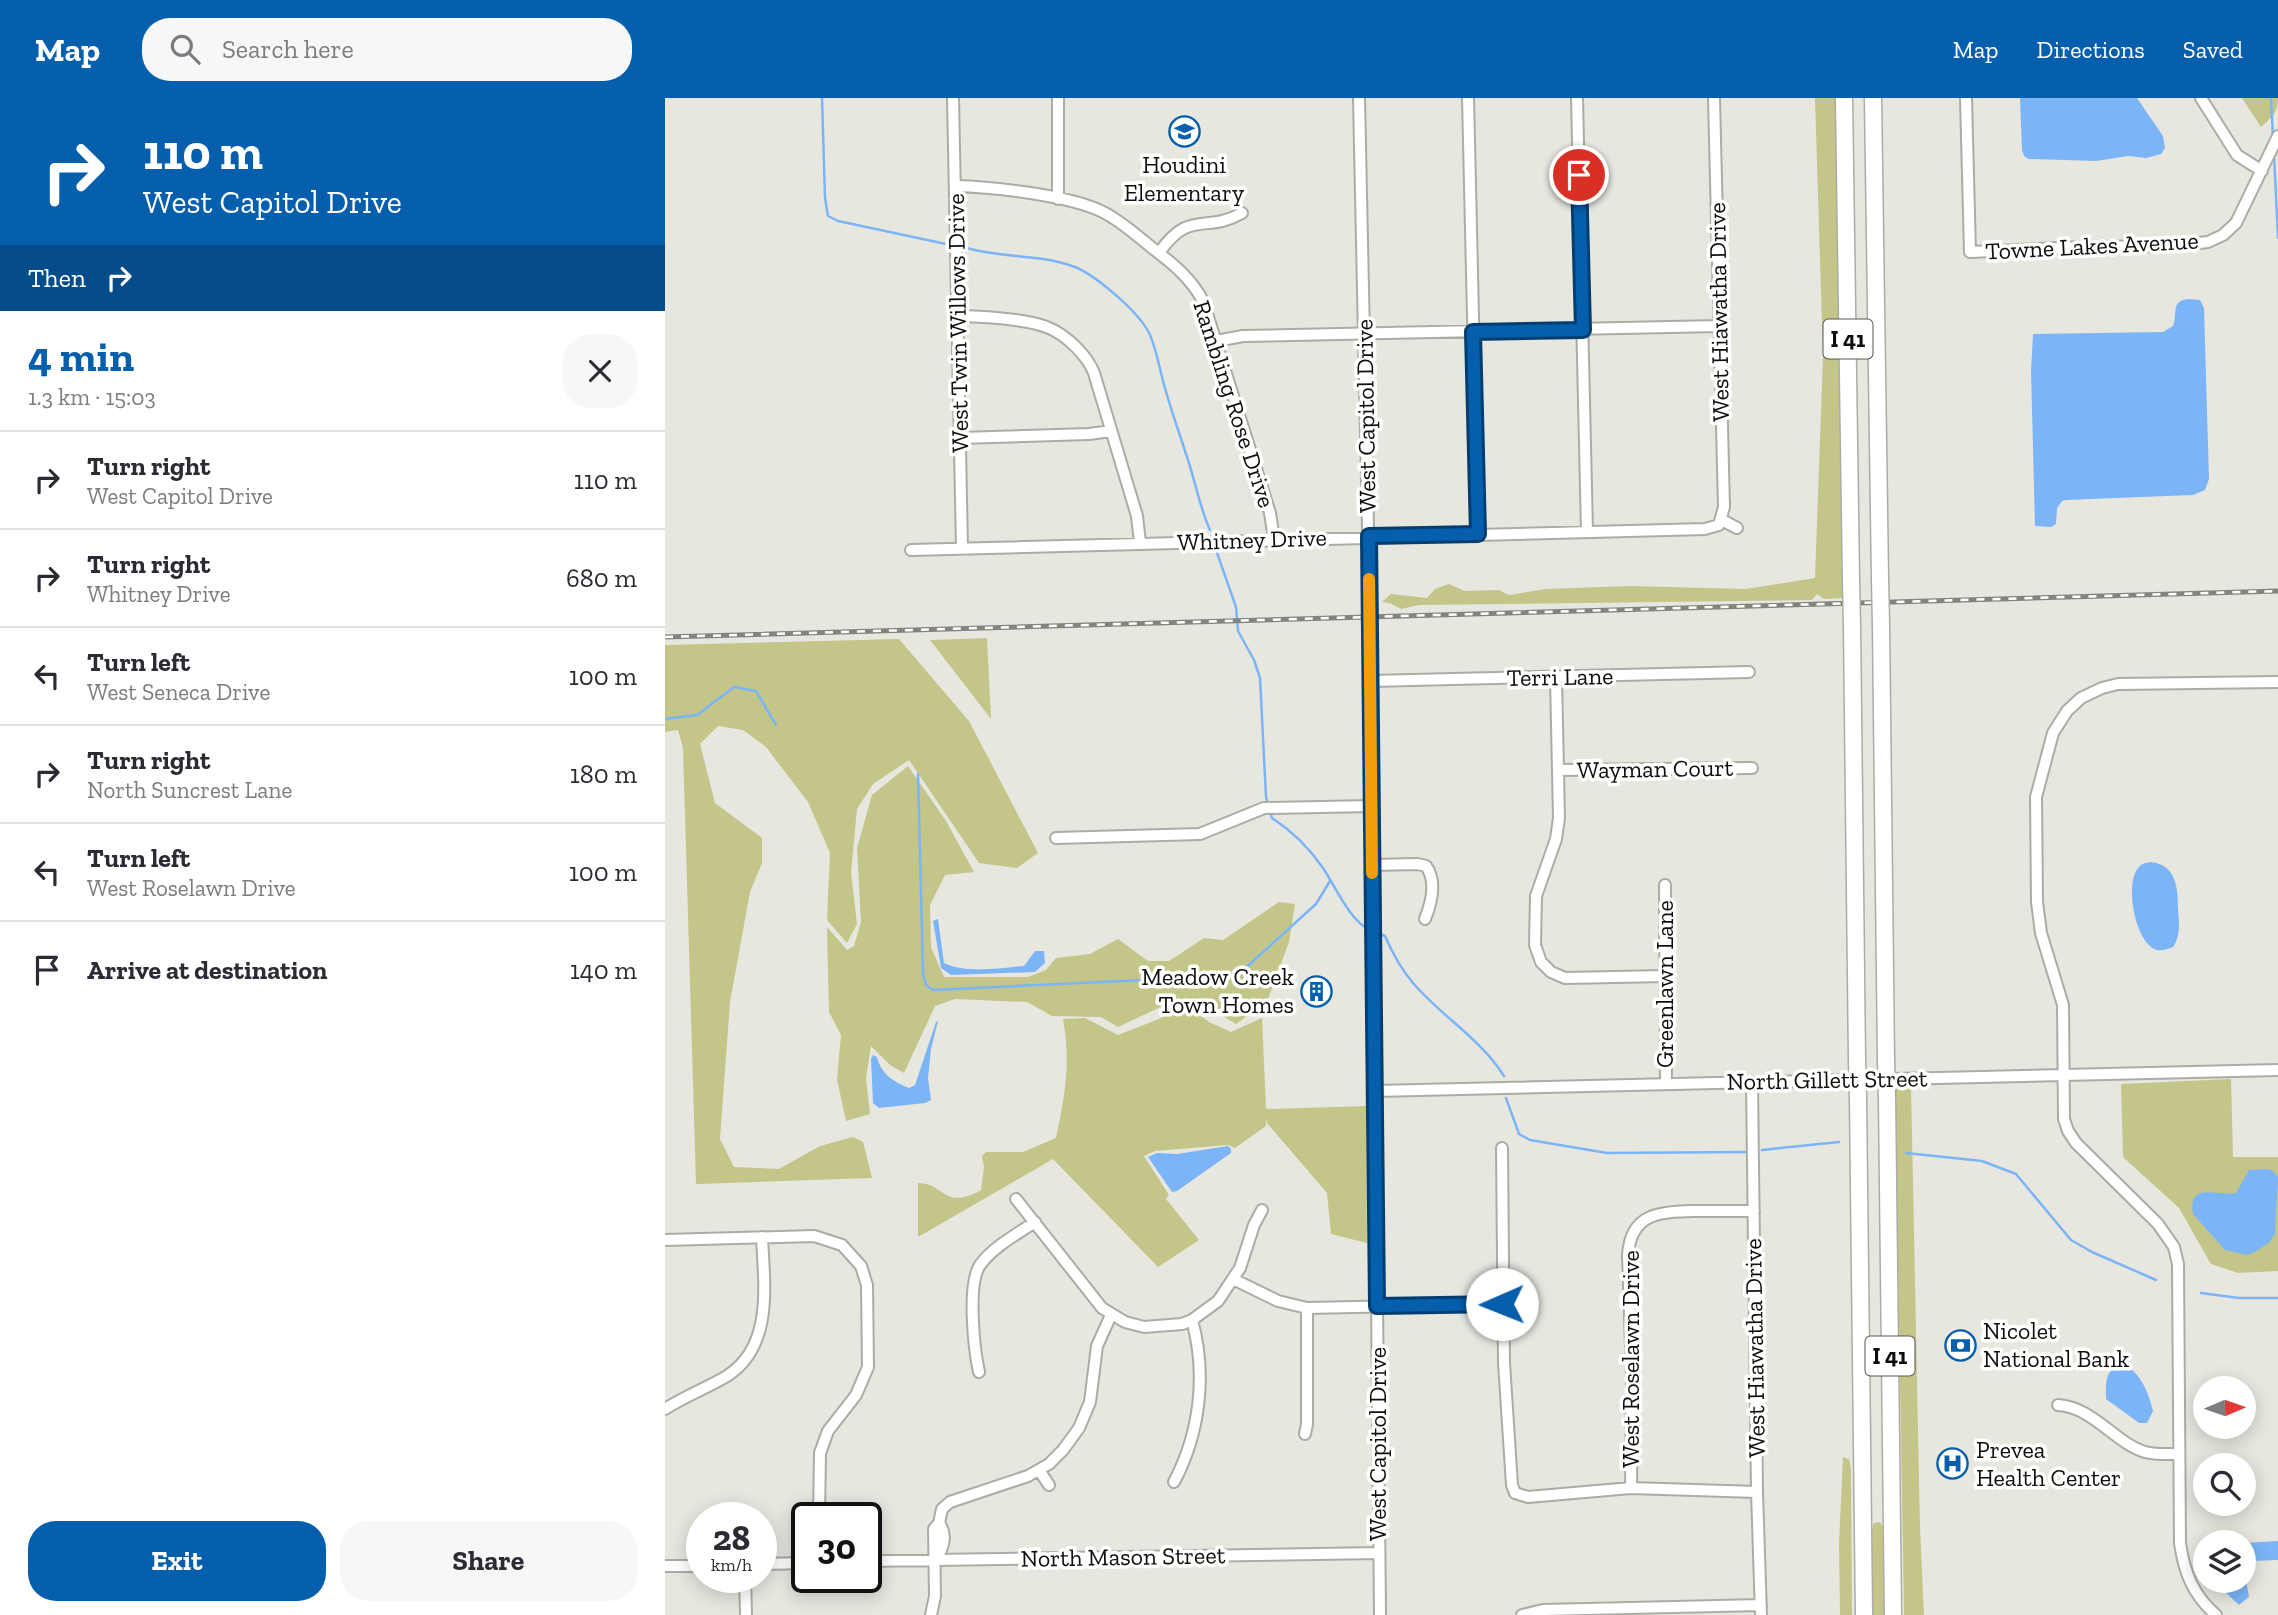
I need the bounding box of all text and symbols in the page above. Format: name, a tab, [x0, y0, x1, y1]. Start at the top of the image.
search box	[142, 18, 632, 81]
text: Map	[35, 30, 100, 69]
icon: search	[166, 30, 204, 68]
text: Search here	[222, 33, 354, 65]
text: Map	[1953, 35, 1999, 64]
text: Directions	[2037, 35, 2145, 64]
text: Saved	[2183, 35, 2243, 64]
school or university icon: Houdini Elementary	[1167, 114, 1201, 148]
text: 110 m	[143, 123, 263, 182]
icon: right	[28, 126, 119, 217]
pin	[1549, 145, 1609, 205]
place label: Houdini Elementary	[1124, 150, 1245, 207]
icon: arrive	[1560, 156, 1598, 194]
text: West Capitol Drive	[143, 183, 402, 221]
street label: West Twin Willows Drive	[941, 193, 974, 453]
street label: West Hiawatha Drive	[1702, 202, 1735, 422]
street label: Towne Lakes Avenue	[1985, 225, 2199, 266]
icon: right	[100, 259, 138, 297]
text: Then	[28, 262, 86, 294]
street label: Rambling Rose Drive	[1187, 297, 1282, 511]
street label: West Capitol Drive	[1349, 319, 1382, 513]
road number: I 41	[1823, 320, 1873, 358]
text: 4 min	[28, 331, 134, 382]
button: close	[563, 334, 637, 408]
text: 1.3 km · 15:03	[28, 383, 156, 411]
text: Turn right	[87, 450, 210, 482]
icon: right	[28, 461, 66, 499]
text: 110 m	[574, 464, 637, 496]
text: West Capitol Drive	[87, 482, 273, 510]
street label: Whitney Drive	[1177, 522, 1327, 557]
text: Turn right	[87, 548, 210, 580]
icon: right	[28, 559, 66, 597]
text: 680 m	[566, 562, 637, 594]
text: Whitney Drive	[87, 580, 230, 608]
text: Turn left	[87, 646, 190, 678]
icon: left	[28, 657, 66, 695]
text: 100 m	[569, 660, 637, 692]
street label: Terri Lane	[1506, 661, 1614, 692]
text: West Seneca Drive	[87, 678, 270, 706]
text: Turn right	[87, 744, 210, 776]
street label: Wayman Court	[1577, 753, 1734, 784]
icon: right	[28, 755, 66, 793]
text: 180 m	[570, 758, 637, 790]
text: North Suncrest Lane	[87, 776, 292, 804]
text: Turn left	[87, 842, 190, 874]
icon: left	[28, 853, 66, 891]
text: 100 m	[569, 856, 637, 888]
text: West Roselawn Drive	[87, 874, 296, 902]
street label: Greenlawn Lane	[1650, 900, 1679, 1068]
icon: arrive	[28, 951, 66, 989]
text: Arrive at destination	[87, 954, 327, 986]
text: 140 m	[570, 954, 637, 986]
place label: Meadow Creek Town Homes	[1141, 962, 1295, 1019]
building icon: Meadow Creek Town Homes	[1300, 974, 1334, 1008]
street label: North Gillett Street	[1726, 1063, 1928, 1096]
street label: West Hiawatha Drive	[1738, 1238, 1771, 1458]
street label: West Roselawn Drive	[1616, 1250, 1645, 1468]
position arrow	[1465, 1267, 1539, 1341]
place label: Nicolet National Bank	[1983, 1316, 2130, 1373]
bank icon: Nicolet National Bank	[1943, 1328, 1977, 1362]
road number: I 41	[1865, 1336, 1915, 1376]
street label: West Capitol Drive	[1363, 1347, 1392, 1541]
north arrow	[2193, 1376, 2256, 1438]
map controls	[2193, 1376, 2256, 1593]
place label: Prevea Health Center	[1976, 1435, 2121, 1492]
hospital icon: Prevea Health Center	[1936, 1447, 1970, 1481]
button: search	[2193, 1453, 2256, 1516]
speed limit sign: 30	[791, 1502, 882, 1593]
text: 28	[713, 1517, 750, 1559]
button: Exit	[28, 1521, 326, 1601]
button: Share	[340, 1521, 637, 1601]
button: layers	[2193, 1530, 2256, 1593]
street label: North Mason Street	[1020, 1540, 1226, 1573]
text: km/h	[711, 1554, 752, 1576]

